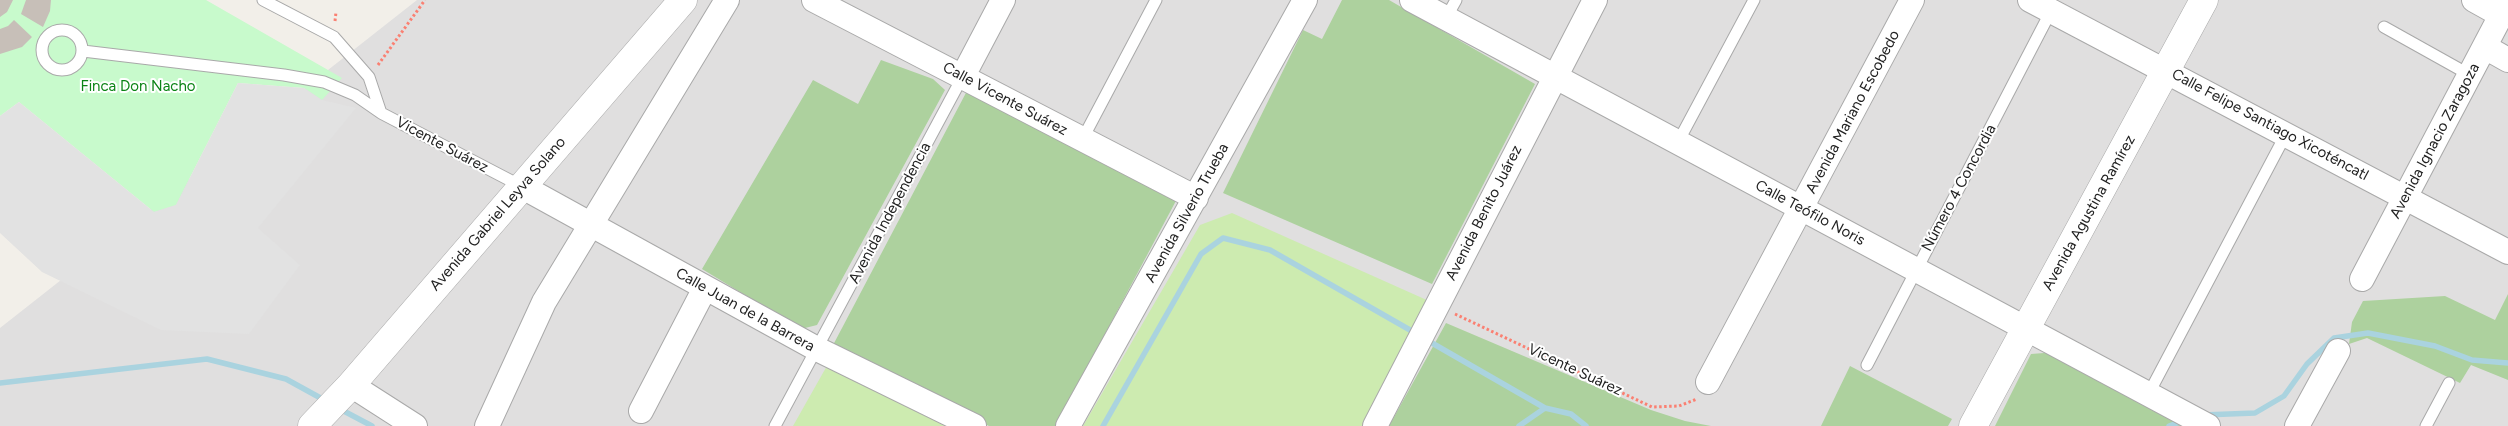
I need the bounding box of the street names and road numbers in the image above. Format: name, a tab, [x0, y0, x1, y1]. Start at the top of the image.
street label: Avenida Mariano Escobedo	[1802, 27, 1904, 197]
street label: Calle Vicente Suárez	[939, 58, 1071, 140]
street label: Avenida Ignacio Zaragoza	[2386, 60, 2484, 222]
street label: Calle Felipe Santiago Xicoténcatl	[2168, 65, 2372, 185]
street label: Vicente Suárez	[393, 113, 491, 177]
street label: Número 4 Concordia	[1918, 121, 2000, 255]
street label: Avenida Agustina Ramírez	[2039, 132, 2139, 294]
street label: Avenida Gabriel Leyva Solano	[426, 133, 570, 295]
street label: Avenida Independencia	[845, 139, 935, 287]
street label: Avenida Silverio Trueba	[1141, 140, 1233, 286]
street label: Avenida Benito Juárez	[1442, 142, 1526, 284]
street label: Calle Teófilo Noris	[1752, 176, 1868, 250]
street label: Calle Juan de la Barrera	[672, 264, 818, 356]
street label: Vicente Suárez	[1525, 340, 1625, 400]

